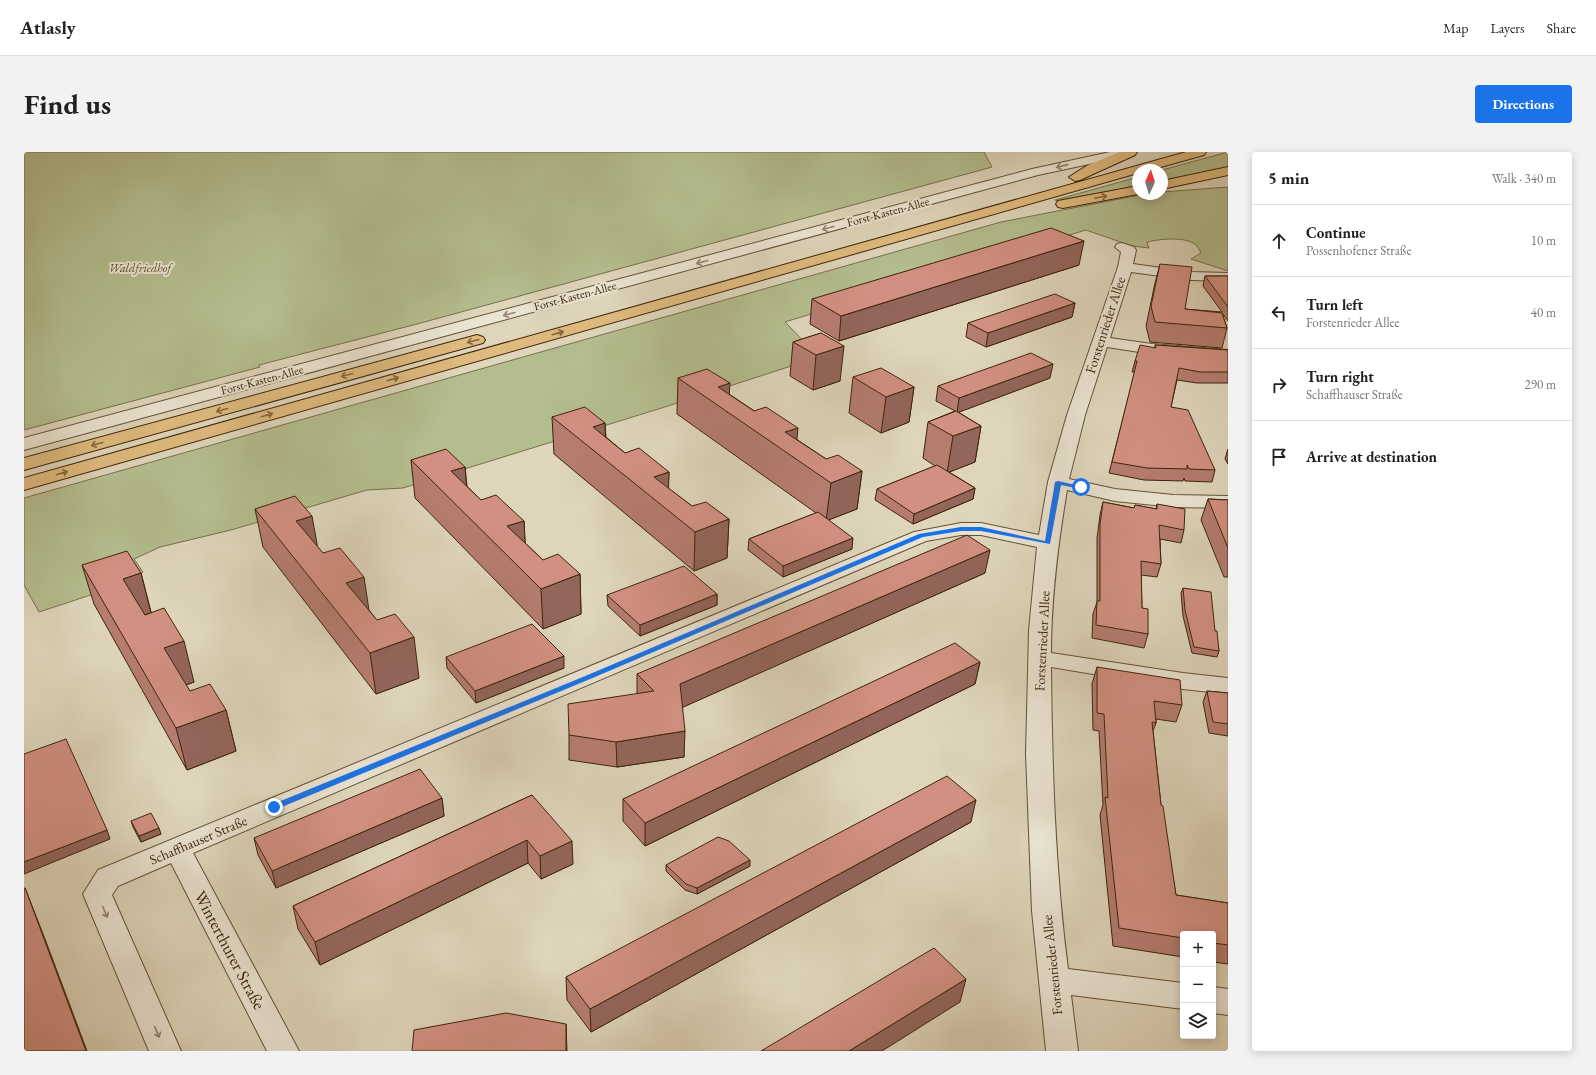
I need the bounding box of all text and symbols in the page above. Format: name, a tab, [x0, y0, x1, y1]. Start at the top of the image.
text: Atlasly	[20, 15, 76, 40]
text: Map	[1443, 19, 1468, 37]
text: Layers	[1490, 19, 1525, 37]
text: Share	[1547, 19, 1576, 37]
button: Directions	[1475, 85, 1572, 123]
text: Find us	[24, 86, 111, 122]
one-way arrow	[1056, 162, 1069, 170]
north arrow	[1132, 164, 1168, 200]
text: 5 min	[1268, 167, 1309, 189]
text: Walk · 340 m	[1492, 170, 1556, 187]
street label: Forst-Kasten-Allee	[845, 193, 931, 231]
one-way arrow	[1094, 193, 1107, 201]
text: Continue	[1306, 223, 1366, 242]
one-way arrow	[822, 225, 835, 232]
icon: ahead	[1268, 230, 1290, 252]
text: 10 m	[1531, 232, 1556, 249]
text: Possenhofener Straße	[1306, 242, 1411, 259]
one-way arrow	[696, 259, 709, 266]
park label: Waldfriedhof	[109, 260, 174, 276]
street label: Forstenrieder Allee	[1081, 274, 1129, 376]
street label: Forst-Kasten-Allee	[532, 277, 618, 315]
text: Turn left	[1306, 295, 1363, 314]
icon: left	[1268, 302, 1290, 324]
text: 40 m	[1531, 304, 1556, 321]
one-way arrow	[503, 311, 516, 318]
text: Forstenrieder Allee	[1306, 314, 1400, 331]
one-way arrow	[551, 329, 564, 336]
one-way arrow	[466, 338, 479, 345]
street label: Forst-Kasten-Allee	[219, 361, 305, 399]
text: Turn right	[1306, 367, 1374, 386]
one-way arrow	[341, 372, 354, 380]
icon: right	[1268, 374, 1290, 396]
one-way arrow	[386, 375, 399, 383]
text: 290 m	[1525, 376, 1556, 393]
text: Schaffhauser Straße	[1306, 386, 1403, 403]
one-way arrow	[216, 407, 229, 414]
one-way arrow	[261, 411, 274, 418]
one-way arrow	[90, 441, 103, 448]
icon: arrive	[1268, 446, 1290, 468]
text: Arrive at destination	[1306, 447, 1437, 466]
one-way arrow	[55, 469, 68, 476]
route start	[1072, 478, 1090, 496]
street label: Forstenrieder Allee	[1030, 590, 1054, 692]
route end	[265, 798, 283, 816]
street label: Schaffhauser Straße	[146, 811, 250, 869]
street label: Winterthurer Straße	[189, 887, 271, 1013]
one-way arrow	[102, 906, 109, 918]
street label: Forstenrieder Allee	[1038, 913, 1066, 1016]
map controls	[1180, 931, 1216, 1039]
button: +	[1180, 931, 1216, 967]
button: −	[1180, 967, 1216, 1003]
button: layers	[1180, 1003, 1216, 1039]
one-way arrow	[153, 1025, 161, 1037]

